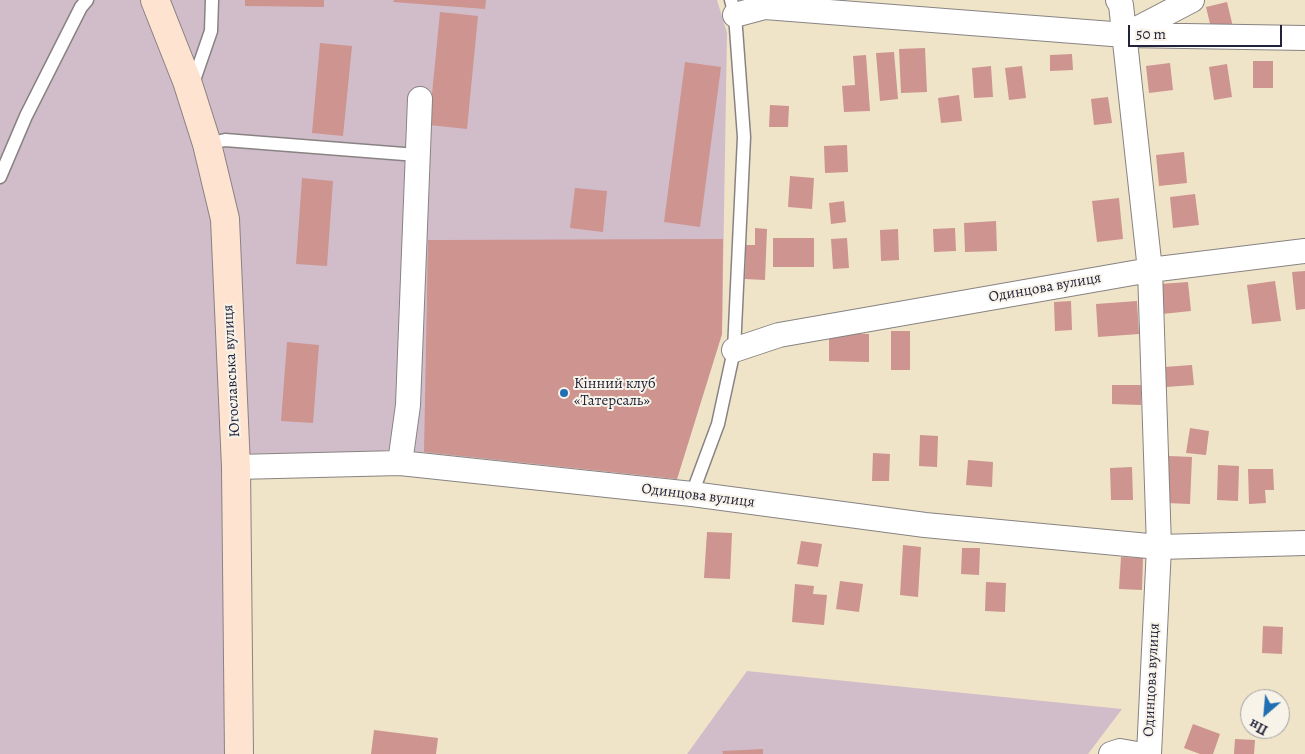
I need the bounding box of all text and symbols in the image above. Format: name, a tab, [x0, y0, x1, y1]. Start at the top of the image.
scale bar	[1130, 15, 1284, 47]
text: 50 m	[1136, 24, 1166, 44]
street label: Одинцова вулиця	[987, 269, 1103, 307]
street label: Югославська вулиця	[220, 304, 244, 438]
place label: Кінний клуб «Татерсаль»	[574, 375, 656, 410]
marker: Кінний клуб «Татерсаль»	[558, 387, 570, 399]
street label: Одинцова вулиця	[640, 480, 756, 512]
street label: Одинцова вулиця	[1140, 623, 1164, 737]
north arrow	[1240, 689, 1290, 739]
text: Пн	[1246, 714, 1271, 740]

